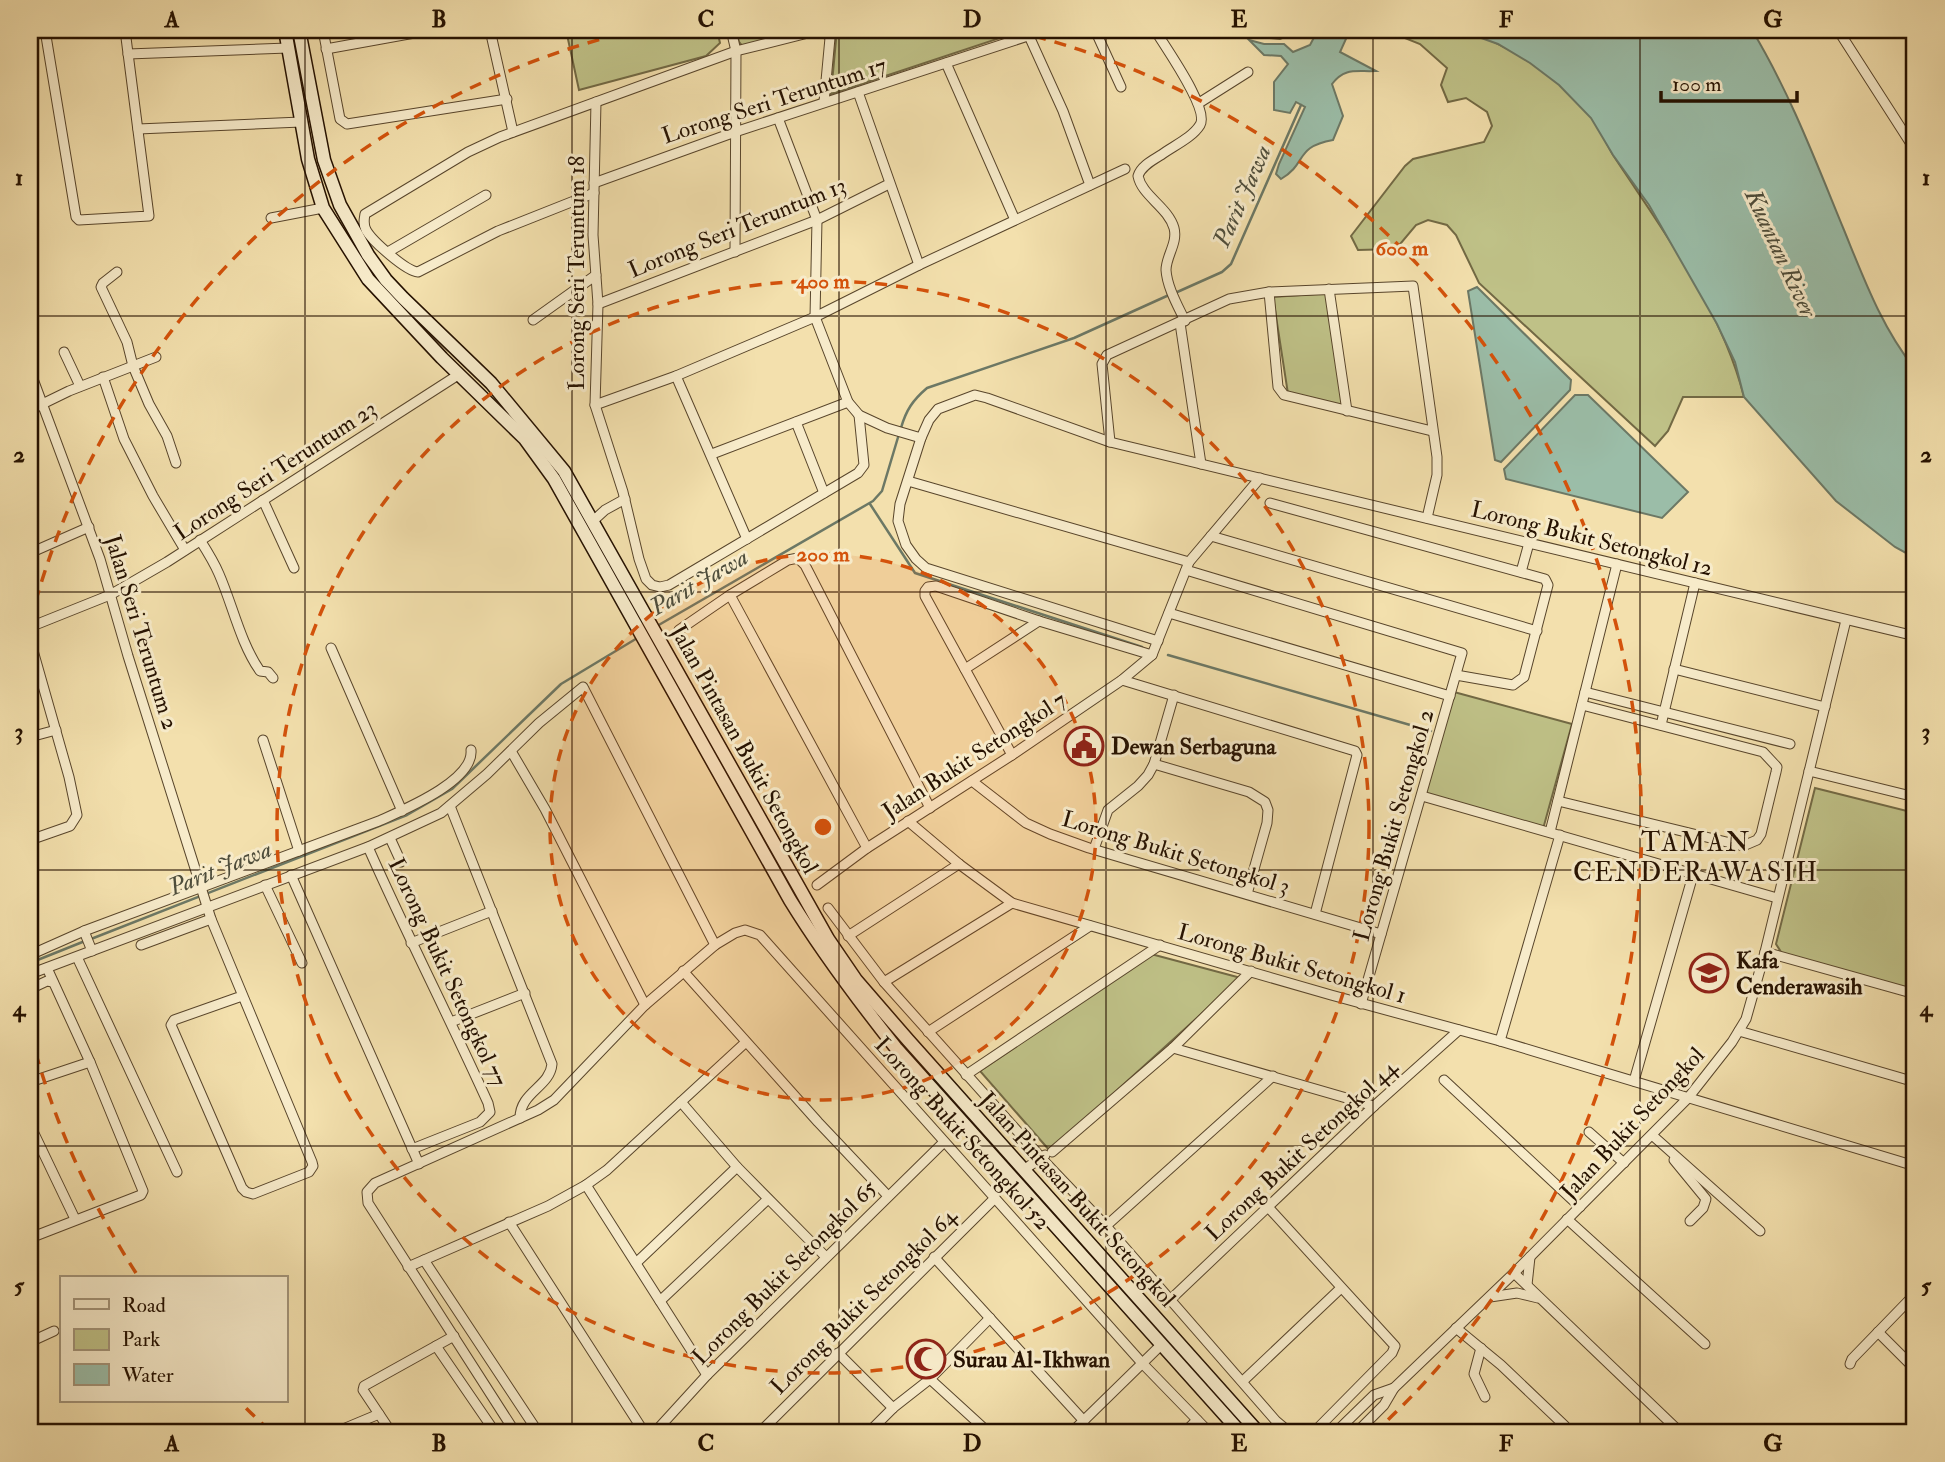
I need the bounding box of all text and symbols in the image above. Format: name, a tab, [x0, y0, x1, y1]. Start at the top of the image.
text: A	[164, 5, 180, 34]
text: B	[431, 5, 447, 34]
text: C	[698, 5, 714, 34]
text: D	[963, 5, 981, 34]
text: E	[1231, 5, 1248, 34]
text: F	[1499, 5, 1514, 34]
text: G	[1763, 5, 1783, 34]
street label: Lorong Seri Teruntum 17	[658, 50, 890, 150]
scale bar	[1661, 60, 1798, 104]
text: 100 m	[1672, 71, 1722, 98]
water label: Parit Jawa	[1206, 140, 1279, 253]
street label: Lorong Seri Teruntum 18	[562, 156, 591, 390]
text: 1	[15, 163, 23, 192]
text: 1	[1922, 163, 1930, 192]
street label: Lorong Seri Teruntum 13	[624, 170, 850, 284]
water label: Kuantan River	[1737, 183, 1824, 323]
text: 600 m	[1376, 235, 1429, 262]
text: 400 m	[795, 268, 850, 295]
street label: Lorong Seri Teruntum 23	[168, 394, 382, 547]
text: 2	[13, 440, 25, 469]
text: 2	[1920, 440, 1932, 469]
street label: Lorong Bukit Setongkol 12	[1468, 494, 1716, 583]
street label: Jalan Seri Teruntum 2	[98, 530, 185, 733]
text: 200 m	[797, 541, 850, 568]
water label: Parit Jawa	[644, 542, 754, 623]
street label: Jalan Pintasan Bukit Setongkol	[663, 619, 825, 879]
street label: Jalan Bukit Setongkol 7	[876, 685, 1072, 826]
street label: Lorong Bukit Setongkol 2	[1347, 706, 1440, 944]
text: 3	[15, 717, 23, 746]
text: 3	[1922, 717, 1930, 746]
public building icon: Dewan Serbaguna	[1063, 725, 1105, 767]
place label: Dewan Serbaguna	[1111, 732, 1278, 762]
street label: Lorong Bukit Setongkol 3	[1058, 804, 1293, 901]
centre of rings	[811, 815, 835, 839]
district label: TAMAN CENDERAWASIH	[1573, 827, 1819, 889]
water label: Parit Jawa	[163, 834, 276, 904]
street label: Lorong Bukit Setongkol 77	[382, 853, 514, 1092]
street label: Lorong Bukit Setongkol 1	[1174, 917, 1409, 1010]
place label: Kafa Cenderawasih	[1736, 946, 1863, 1001]
school or university icon: Kafa Cenderawasih	[1688, 952, 1730, 994]
text: 4	[12, 994, 27, 1023]
text: 4	[1919, 994, 1934, 1023]
street label: Lorong Bukit Setongkol 52	[868, 1031, 1057, 1236]
street label: Jalan Bukit Setongkol	[1554, 1041, 1711, 1206]
street label: Lorong Bukit Setongkol 44	[1199, 1052, 1405, 1247]
street label: Jalan Pintasan Bukit Setongkol	[972, 1085, 1182, 1313]
street label: Lorong Bukit Setongkol 65	[686, 1174, 883, 1371]
street label: Lorong Bukit Setongkol 64	[764, 1201, 964, 1401]
text: 5	[14, 1271, 25, 1300]
text: 5	[1921, 1271, 1932, 1300]
legend	[60, 1276, 287, 1402]
text: Road	[122, 1292, 167, 1319]
text: Park	[122, 1326, 160, 1353]
mosque icon: Surau Al-Ikhwan	[905, 1338, 947, 1380]
place label: Surau Al-Ikhwan	[953, 1345, 1110, 1374]
text: Water	[121, 1362, 174, 1389]
text: A	[164, 1429, 180, 1458]
text: B	[431, 1429, 447, 1458]
text: C	[698, 1429, 714, 1458]
text: D	[963, 1429, 981, 1458]
text: E	[1231, 1429, 1248, 1458]
text: F	[1499, 1429, 1514, 1458]
text: G	[1763, 1429, 1783, 1458]

